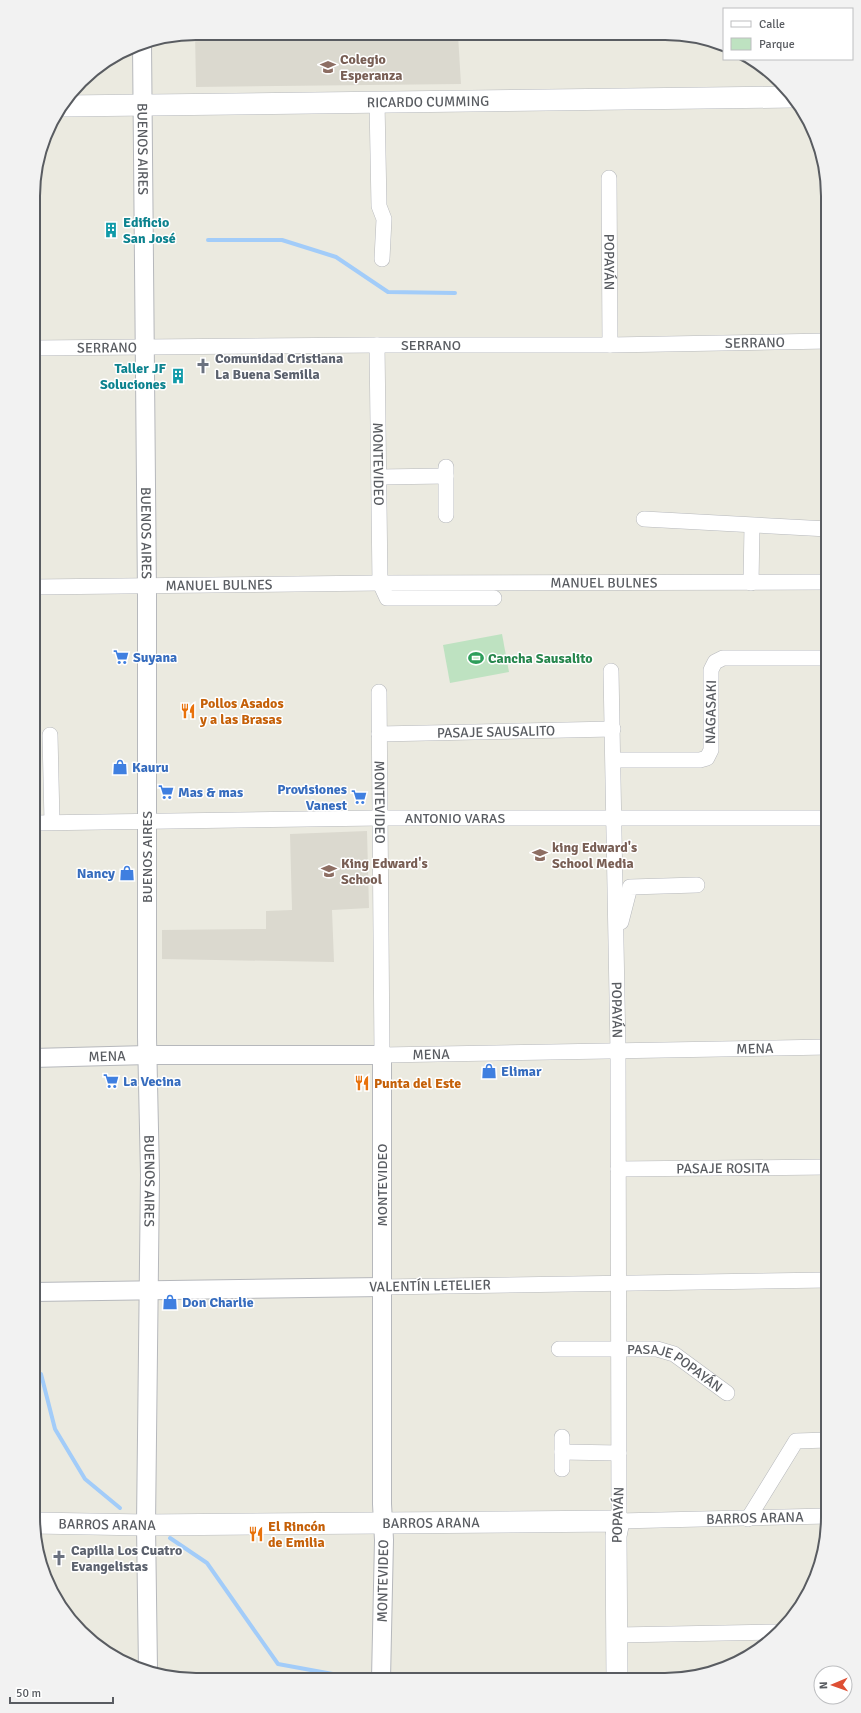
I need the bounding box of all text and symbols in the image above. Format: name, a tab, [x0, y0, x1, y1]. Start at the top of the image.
legend	[723, 8, 853, 60]
text: Calle	[759, 17, 785, 32]
text: Parque	[759, 37, 795, 52]
place label: Colegio Esperanza	[340, 51, 402, 84]
school or university icon: Colegio Esperanza	[319, 58, 337, 76]
street label: RICARDO CUMMING	[367, 92, 489, 111]
street label: BUENOS AIRES	[134, 103, 152, 195]
place label: Edificio San José	[123, 214, 176, 247]
building icon: Edificio San José	[102, 221, 120, 239]
street label: POPAYÁN	[601, 234, 618, 290]
street label: SERRANO	[725, 333, 785, 351]
street label: SERRANO	[401, 337, 461, 354]
street label: SERRANO	[77, 339, 137, 356]
place label: Comunidad Cristiana La Buena Semilla	[215, 350, 343, 383]
church icon: Comunidad Cristiana La Buena Semilla	[194, 357, 212, 375]
place label: Taller JF Soluciones	[100, 360, 166, 393]
building icon: Taller JF Soluciones	[169, 367, 187, 385]
street label: MONTEVIDEO	[369, 422, 388, 506]
street label: BUENOS AIRES	[138, 487, 155, 579]
street label: MANUEL BULNES	[550, 574, 658, 591]
street label: MANUEL BULNES	[165, 576, 273, 594]
supermarket icon: Suyana	[112, 648, 130, 666]
place label: Suyana	[133, 649, 177, 666]
sports icon: Cancha Sausalito	[467, 649, 485, 667]
place label: Cancha Sausalito	[488, 650, 593, 667]
street label: NAGASAKI	[702, 680, 720, 744]
place label: Pollos Asados y a las Brasas	[199, 695, 284, 728]
restaurant icon: Pollos Asados y a las Brasas	[179, 702, 197, 720]
street label: PASAJE SAUSALITO	[437, 722, 555, 741]
shop icon: Kauru	[111, 758, 129, 776]
place label: Kauru	[132, 759, 169, 776]
street label: MONTEVIDEO	[371, 760, 389, 844]
place label: Provisiones Vanest	[277, 781, 348, 814]
supermarket icon: Mas & mas	[157, 783, 175, 801]
place label: Mas & mas	[178, 784, 243, 801]
supermarket icon: Provisiones Vanest	[350, 788, 368, 806]
street label: ANTONIO VARAS	[405, 810, 505, 827]
street label: BUENOS AIRES	[139, 811, 156, 903]
place label: king Edward's School Media	[552, 839, 637, 872]
school or university icon: king Edward's School Media	[531, 846, 549, 864]
place label: King Edward's School	[341, 855, 428, 888]
school or university icon: King Edward's School	[320, 862, 338, 880]
shop icon: Nancy	[118, 864, 136, 882]
place label: Nancy	[77, 865, 115, 882]
street label: POPAYÁN	[608, 982, 626, 1038]
street label: MENA	[736, 1039, 774, 1057]
street label: MENA	[412, 1045, 450, 1063]
street label: MENA	[88, 1047, 126, 1065]
shop icon: Elimar	[480, 1062, 498, 1080]
place label: Elimar	[501, 1063, 542, 1080]
supermarket icon: La Vecina	[102, 1072, 120, 1090]
place label: La Vecina	[123, 1073, 181, 1090]
restaurant icon: Punta del Este	[353, 1074, 371, 1092]
place label: Punta del Este	[374, 1075, 461, 1092]
street label: BUENOS AIRES	[141, 1135, 159, 1227]
street label: MONTEVIDEO	[374, 1143, 391, 1227]
street label: PASAJE ROSITA	[676, 1159, 770, 1177]
street label: VALENTÍN LETELIER	[369, 1276, 491, 1296]
shop icon: Don Charlie	[161, 1293, 179, 1311]
place label: Don Charlie	[182, 1294, 254, 1311]
street label: PASAJE POPAYÁN	[627, 1341, 726, 1395]
street label: POPAYÁN	[609, 1486, 627, 1544]
street label: BARROS ARANA	[706, 1508, 804, 1527]
street label: BARROS ARANA	[382, 1514, 480, 1532]
street label: BARROS ARANA	[58, 1515, 156, 1534]
place label: El Rincón de Emilia	[268, 1518, 326, 1551]
restaurant icon: El Rincón de Emilia	[247, 1525, 265, 1543]
street label: MONTEVIDEO	[374, 1539, 392, 1623]
place label: Capilla Los Cuatro Evangelistas	[71, 1542, 182, 1575]
church icon: Capilla Los Cuatro Evangelistas	[50, 1549, 68, 1567]
north arrow	[813, 1665, 853, 1705]
scale bar	[10, 1679, 113, 1705]
text: N	[817, 1681, 830, 1689]
text: 50 m	[16, 1686, 41, 1701]

